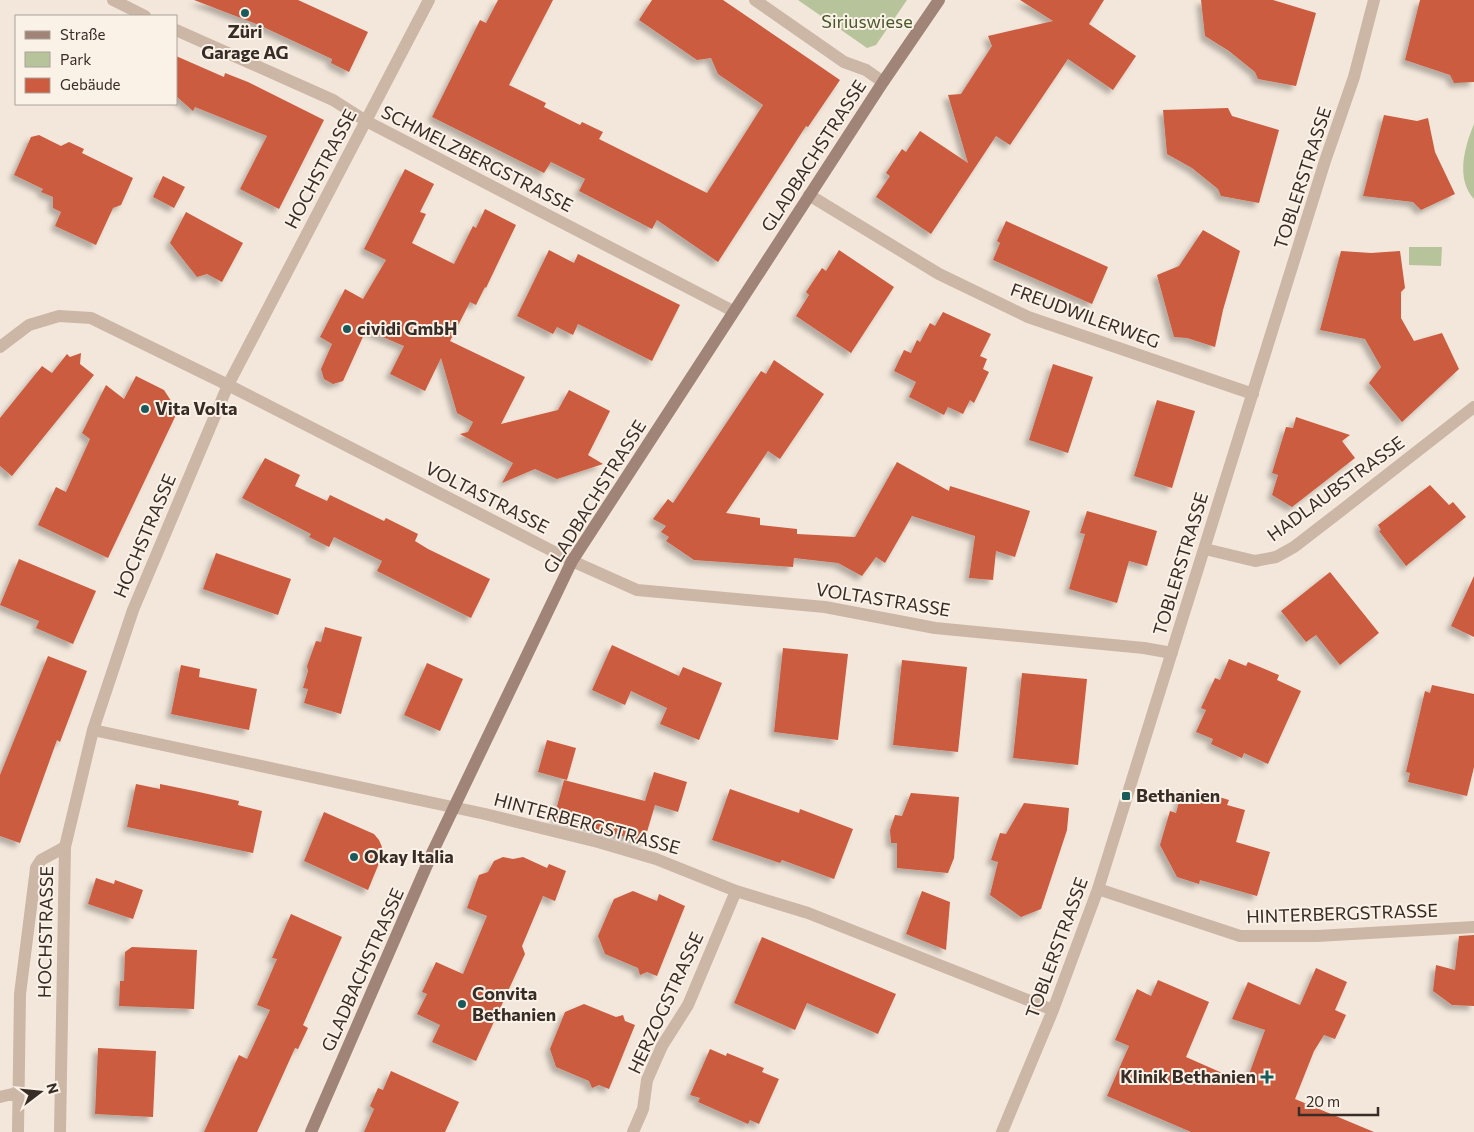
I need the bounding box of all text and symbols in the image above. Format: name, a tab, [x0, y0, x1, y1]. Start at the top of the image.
marker: Züri Garage AG	[239, 7, 251, 19]
park label: Siriuswiese	[821, 10, 913, 32]
legend	[15, 15, 178, 105]
place label: Züri Garage AG	[201, 20, 289, 63]
text: Straße	[60, 25, 106, 43]
text: Park	[60, 50, 91, 68]
text: Gebäude	[60, 75, 121, 93]
street label: GLADBACHSTRASSE	[756, 75, 870, 235]
street label: SCHMELZBERGSTRASSE	[378, 100, 577, 216]
street label: TOBLERSTRASSE	[1269, 104, 1335, 252]
street label: HOCHSTRASSE	[279, 105, 361, 232]
street label: FREUDWILERWEG	[1008, 278, 1163, 352]
place label: cividi GmbH	[357, 317, 458, 339]
marker: cividi GmbH	[341, 323, 353, 335]
place label: Vita Volta	[155, 397, 238, 419]
marker: Vita Volta	[139, 403, 151, 415]
street label: GLADBACHSTRASSE	[538, 416, 650, 577]
street label: HADLAUBSTRASSE	[1262, 431, 1408, 545]
street label: VOLTASTRASSE	[422, 456, 553, 538]
street label: HOCHSTRASSE	[108, 470, 180, 601]
street label: TOBLERSTRASSE	[1148, 489, 1212, 638]
street label: VOLTASTRASSE	[814, 578, 952, 620]
place label: Bethanien	[1136, 784, 1220, 806]
street label: HINTERBERGSTRASSE	[492, 788, 683, 858]
marker: Bethanien	[1120, 790, 1132, 802]
place label: Okay Italia	[364, 845, 454, 867]
marker: Okay Italia	[348, 851, 360, 863]
street label: HOCHSTRASSE	[33, 866, 57, 998]
street label: TOBLERSTRASSE	[1020, 874, 1092, 1021]
street label: GLADBACHSTRASSE	[316, 884, 408, 1055]
street label: HINTERBERGSTRASSE	[1246, 899, 1438, 927]
street label: HERZOGSTRASSE	[623, 928, 708, 1077]
place label: Convita Bethanien	[472, 982, 556, 1025]
marker: Convita Bethanien	[456, 998, 468, 1010]
place label: Klinik Bethanien	[1120, 1065, 1256, 1087]
north arrow	[15, 1067, 65, 1117]
marker: Klinik Bethanien	[1260, 1070, 1274, 1084]
text: N	[43, 1081, 63, 1096]
scale bar	[1299, 1084, 1378, 1116]
text: 20 m	[1306, 1092, 1340, 1110]

